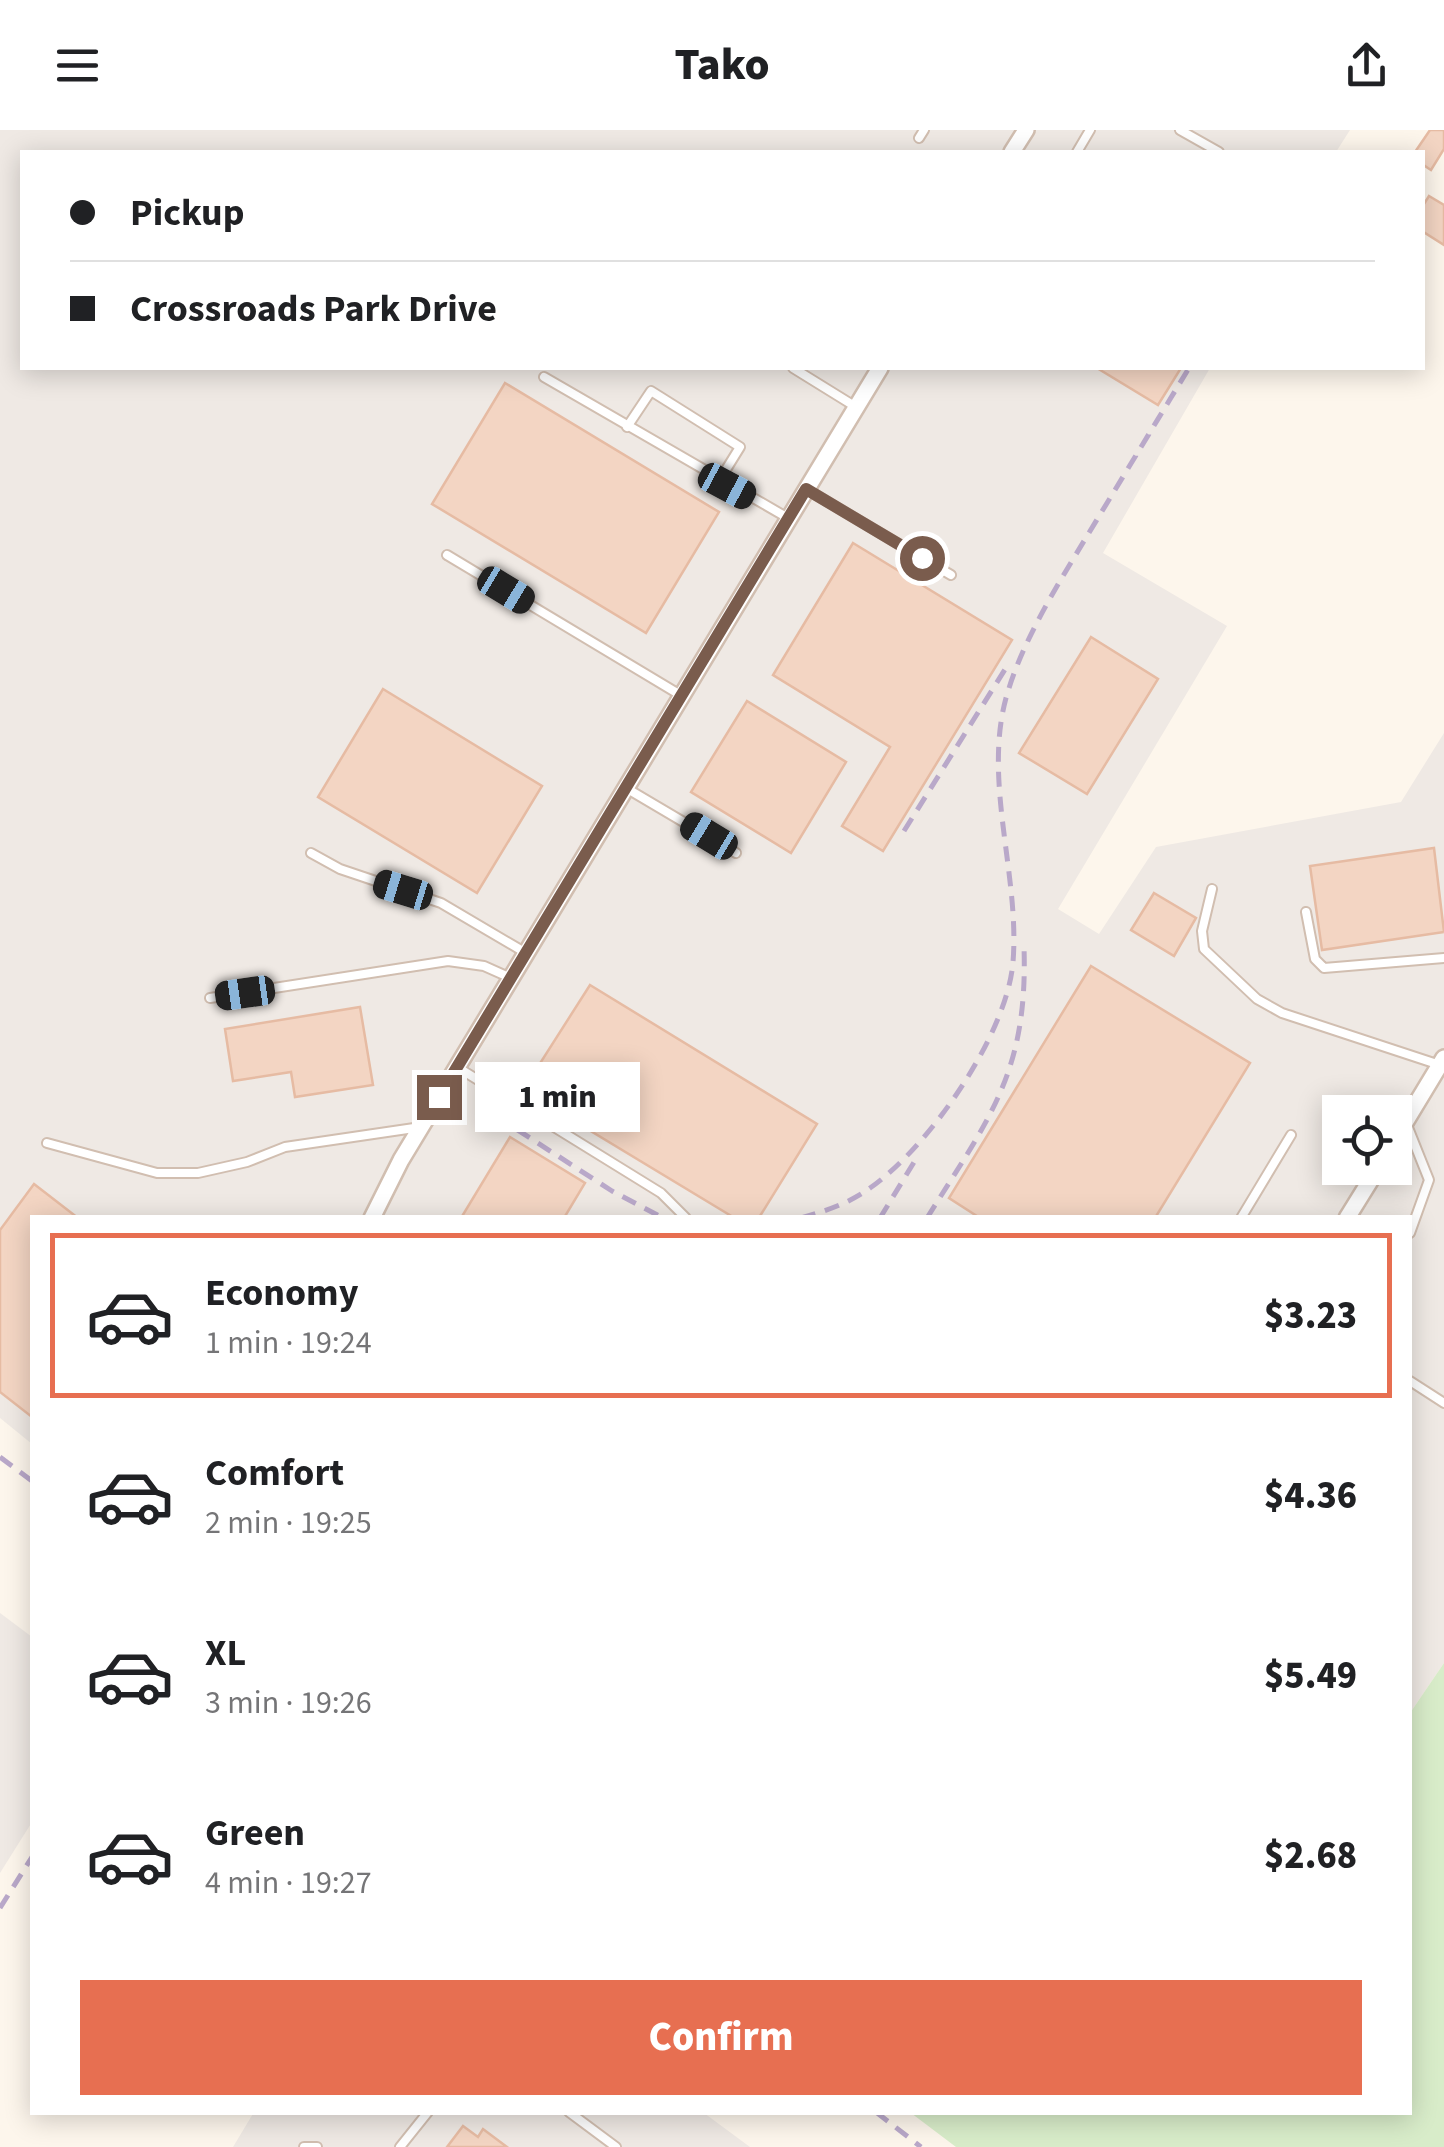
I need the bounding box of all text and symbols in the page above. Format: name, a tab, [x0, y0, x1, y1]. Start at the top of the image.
text: Tako	[674, 33, 770, 97]
icon: menu	[50, 38, 105, 93]
icon: share	[1339, 38, 1394, 93]
text: Pickup	[130, 186, 244, 240]
text: Crossroads Park Drive	[130, 282, 497, 336]
car	[693, 459, 761, 513]
route start	[900, 536, 945, 581]
car	[473, 562, 539, 618]
car	[676, 808, 742, 864]
car	[370, 867, 436, 913]
car	[213, 974, 277, 1012]
callout: 1 min	[474, 1062, 639, 1132]
text: 1 min	[518, 1074, 597, 1120]
route end	[417, 1075, 462, 1120]
map controls	[1322, 1095, 1412, 1185]
button: locate	[1322, 1095, 1412, 1185]
text: Economy	[205, 1266, 358, 1320]
icon: car	[85, 1271, 175, 1361]
text: $3.23	[1264, 1289, 1357, 1343]
text: 1 min · 19:24	[205, 1320, 372, 1366]
text: Comfort	[205, 1446, 344, 1500]
icon: car	[85, 1451, 175, 1541]
text: $4.36	[1264, 1469, 1357, 1523]
text: 2 min · 19:25	[205, 1500, 372, 1546]
text: XL	[205, 1626, 246, 1680]
icon: car	[85, 1631, 175, 1721]
text: $5.49	[1264, 1649, 1357, 1703]
text: 3 min · 19:26	[205, 1680, 372, 1726]
text: Green	[205, 1806, 305, 1860]
icon: car	[85, 1811, 175, 1901]
text: $2.68	[1264, 1829, 1357, 1883]
text: 4 min · 19:27	[205, 1860, 372, 1906]
button: Confirm	[80, 1980, 1362, 2095]

